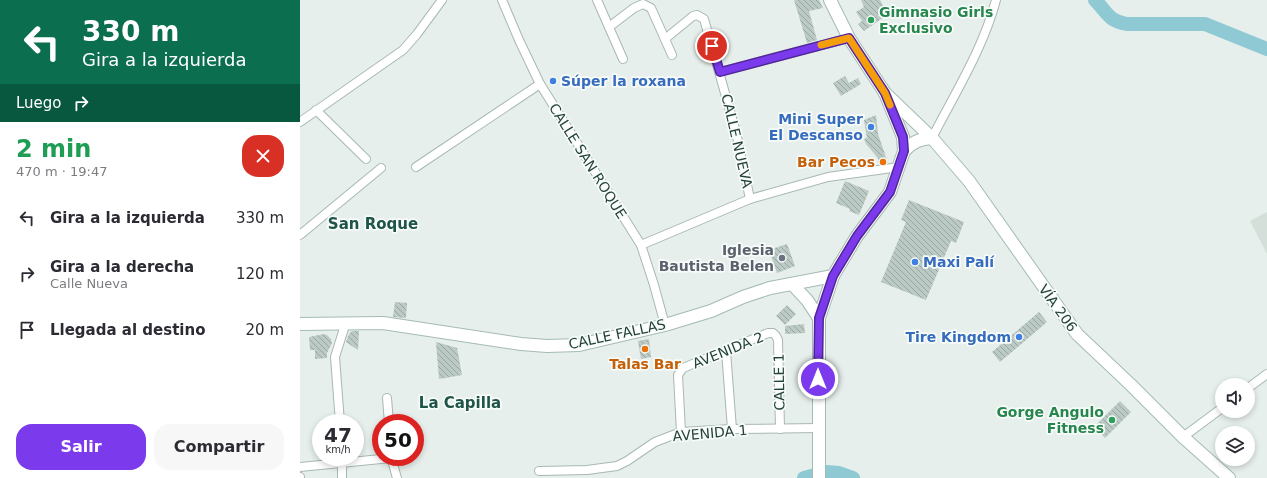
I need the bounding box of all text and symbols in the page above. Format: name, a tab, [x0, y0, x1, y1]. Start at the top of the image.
place label: Gimnasio Girls Exclusivo	[879, 4, 993, 36]
text: 330 m	[82, 15, 179, 48]
marker: Gimnasio Girls Exclusivo	[866, 15, 876, 25]
icon: left	[16, 16, 68, 68]
pin	[695, 29, 729, 63]
icon: arrive	[701, 35, 723, 57]
text: Gira a la izquierda	[82, 49, 247, 70]
place label: Súper la roxana	[561, 73, 686, 89]
marker: Súper la roxana	[548, 76, 558, 86]
icon: right	[70, 92, 92, 114]
street label: CALLE NUEVA	[718, 92, 756, 190]
text: Luego	[16, 94, 62, 112]
street label: CALLE SAN ROQUE	[546, 100, 630, 222]
place label: Mini Super El Descanso	[769, 111, 863, 143]
marker: Mini Super El Descanso	[866, 122, 876, 132]
text: 2 min	[16, 135, 91, 163]
button: close	[242, 135, 284, 177]
place label: Bar Pecos	[797, 154, 875, 170]
marker: Bar Pecos	[878, 157, 888, 167]
text: 470 m · 19:47	[16, 164, 107, 179]
icon: left	[16, 207, 38, 229]
text: Gira a la izquierda	[50, 209, 205, 227]
text: 330 m	[236, 209, 284, 227]
district label: San Roque	[328, 215, 418, 233]
place label: Iglesia Bautista Belen	[659, 242, 774, 274]
marker: Iglesia Bautista Belen	[777, 253, 787, 263]
place label: Maxi Palí	[923, 254, 995, 270]
marker: Maxi Palí	[910, 257, 920, 267]
text: Gira a la derecha	[50, 258, 194, 276]
icon: right	[16, 263, 38, 285]
text: 120 m	[236, 265, 284, 283]
text: Calle Nueva	[50, 276, 128, 291]
street label: VÍA 206	[1036, 281, 1081, 335]
street label: CALLE FALLAS	[567, 316, 667, 352]
icon: arrive	[16, 319, 38, 341]
text: Llegada al destino	[50, 321, 205, 339]
text: 20 m	[246, 321, 284, 339]
street label: AVENIDA 2	[690, 328, 766, 372]
place label: Tire Kingdom	[906, 329, 1011, 345]
marker: Tire Kingdom	[1014, 332, 1024, 342]
marker: Talas Bar	[640, 344, 650, 354]
street label: CALLE 1	[771, 353, 787, 411]
place label: Talas Bar	[609, 356, 681, 372]
position arrow	[797, 358, 839, 400]
map controls	[1215, 378, 1255, 466]
button: sound	[1215, 378, 1255, 418]
district label: La Capilla	[419, 394, 501, 412]
place label: Gorge Angulo Fitness	[996, 404, 1104, 436]
speed limit sign: 50	[372, 414, 424, 466]
marker: Gorge Angulo Fitness	[1107, 415, 1117, 425]
street label: AVENIDA 1	[672, 422, 748, 444]
text: 47	[324, 423, 352, 447]
button: Salir	[16, 424, 146, 470]
button: Compartir	[154, 424, 284, 470]
button: layers	[1215, 426, 1255, 466]
text: km/h	[325, 444, 351, 455]

